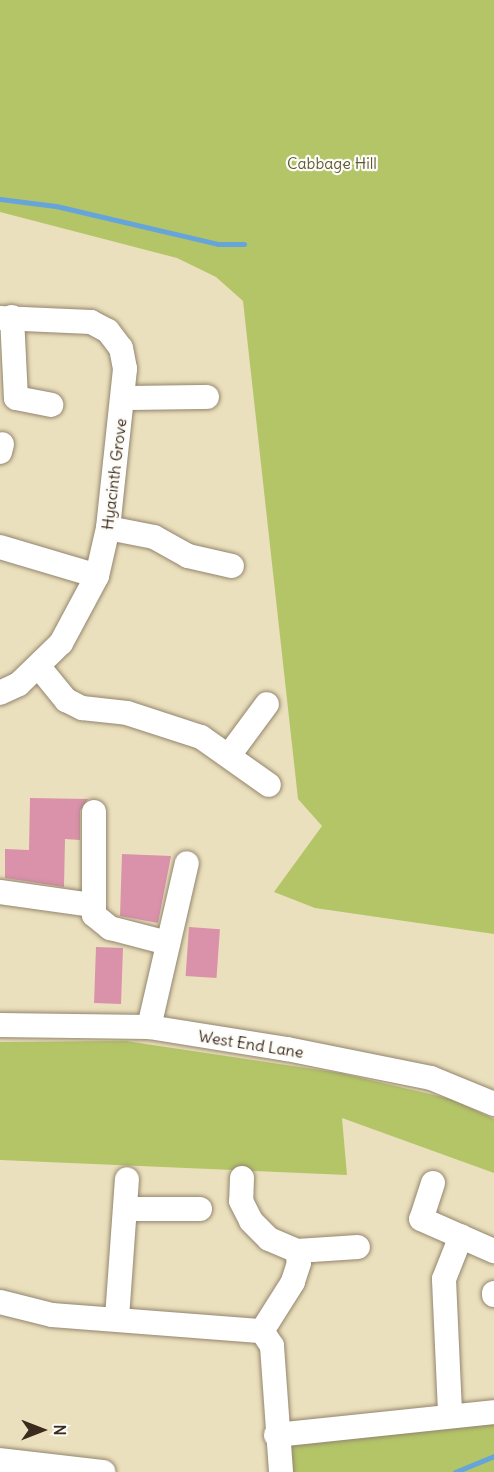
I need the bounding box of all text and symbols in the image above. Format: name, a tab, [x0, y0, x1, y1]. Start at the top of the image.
park label: Cabbage Hill	[287, 153, 377, 173]
street label: Hyacinth Grove	[98, 417, 130, 531]
street label: West End Lane	[197, 1026, 305, 1062]
north arrow	[12, 1400, 72, 1460]
text: N	[50, 1424, 70, 1436]

